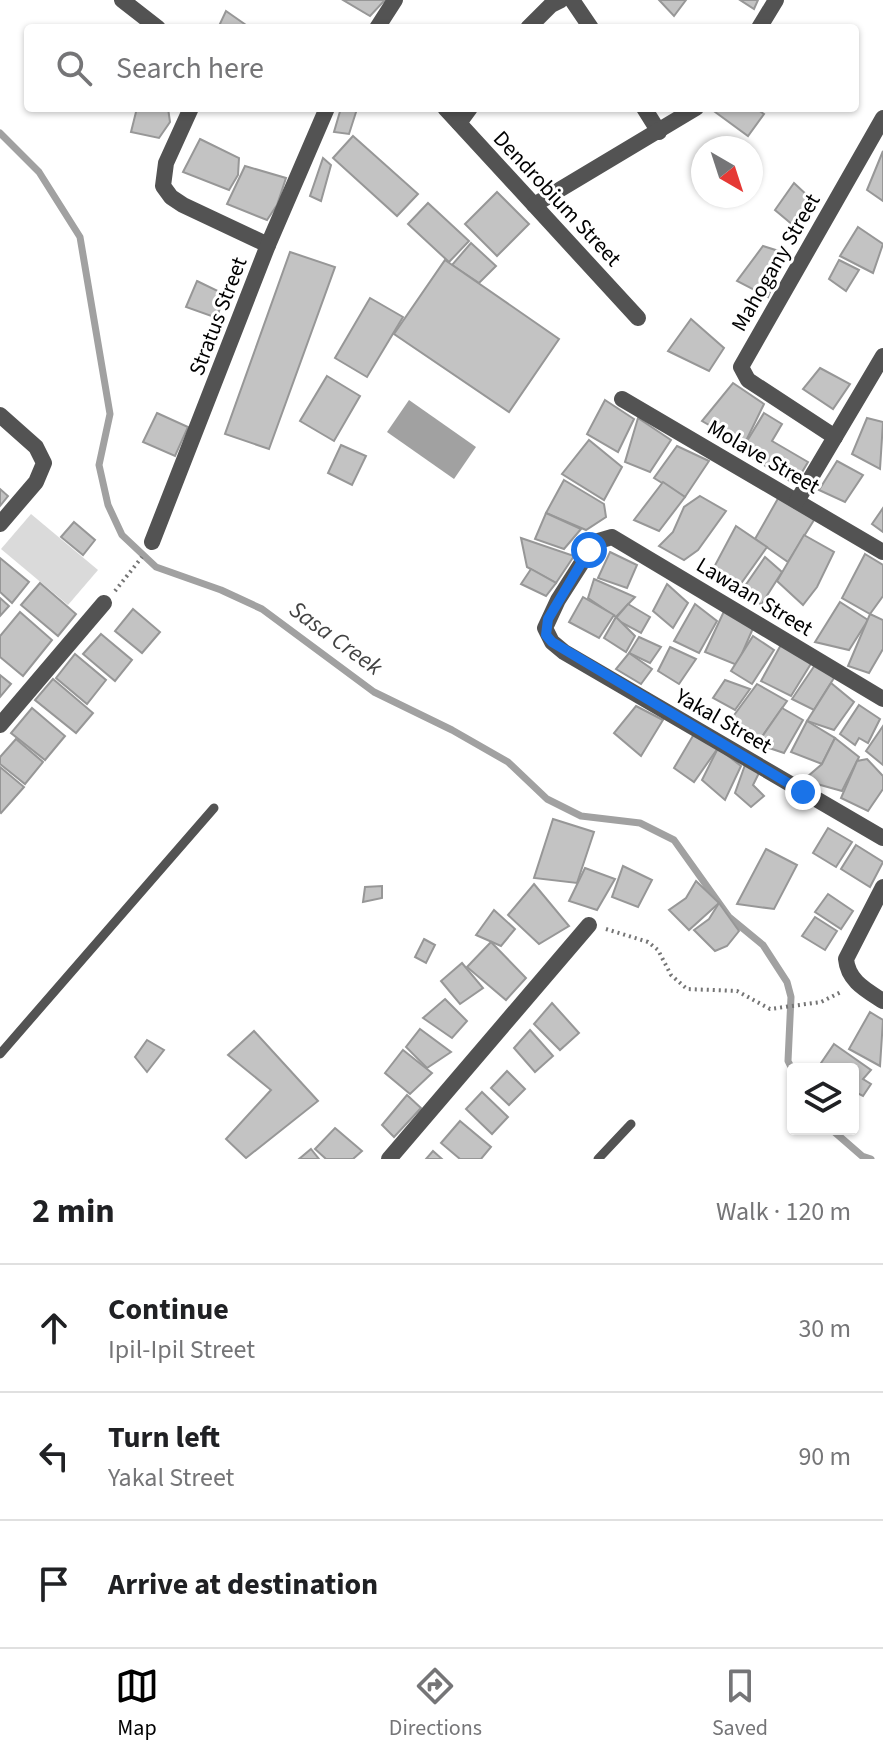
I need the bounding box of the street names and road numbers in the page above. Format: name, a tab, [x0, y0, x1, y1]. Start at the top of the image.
street label: Dendrobium Street	[486, 124, 629, 274]
street label: Mahogany Street	[723, 187, 829, 337]
street label: Stratus Street	[181, 252, 255, 380]
street label: Molave Street	[701, 412, 826, 502]
street label: Lawaan Street	[690, 549, 819, 645]
street label: Yakal Street	[668, 680, 778, 762]

